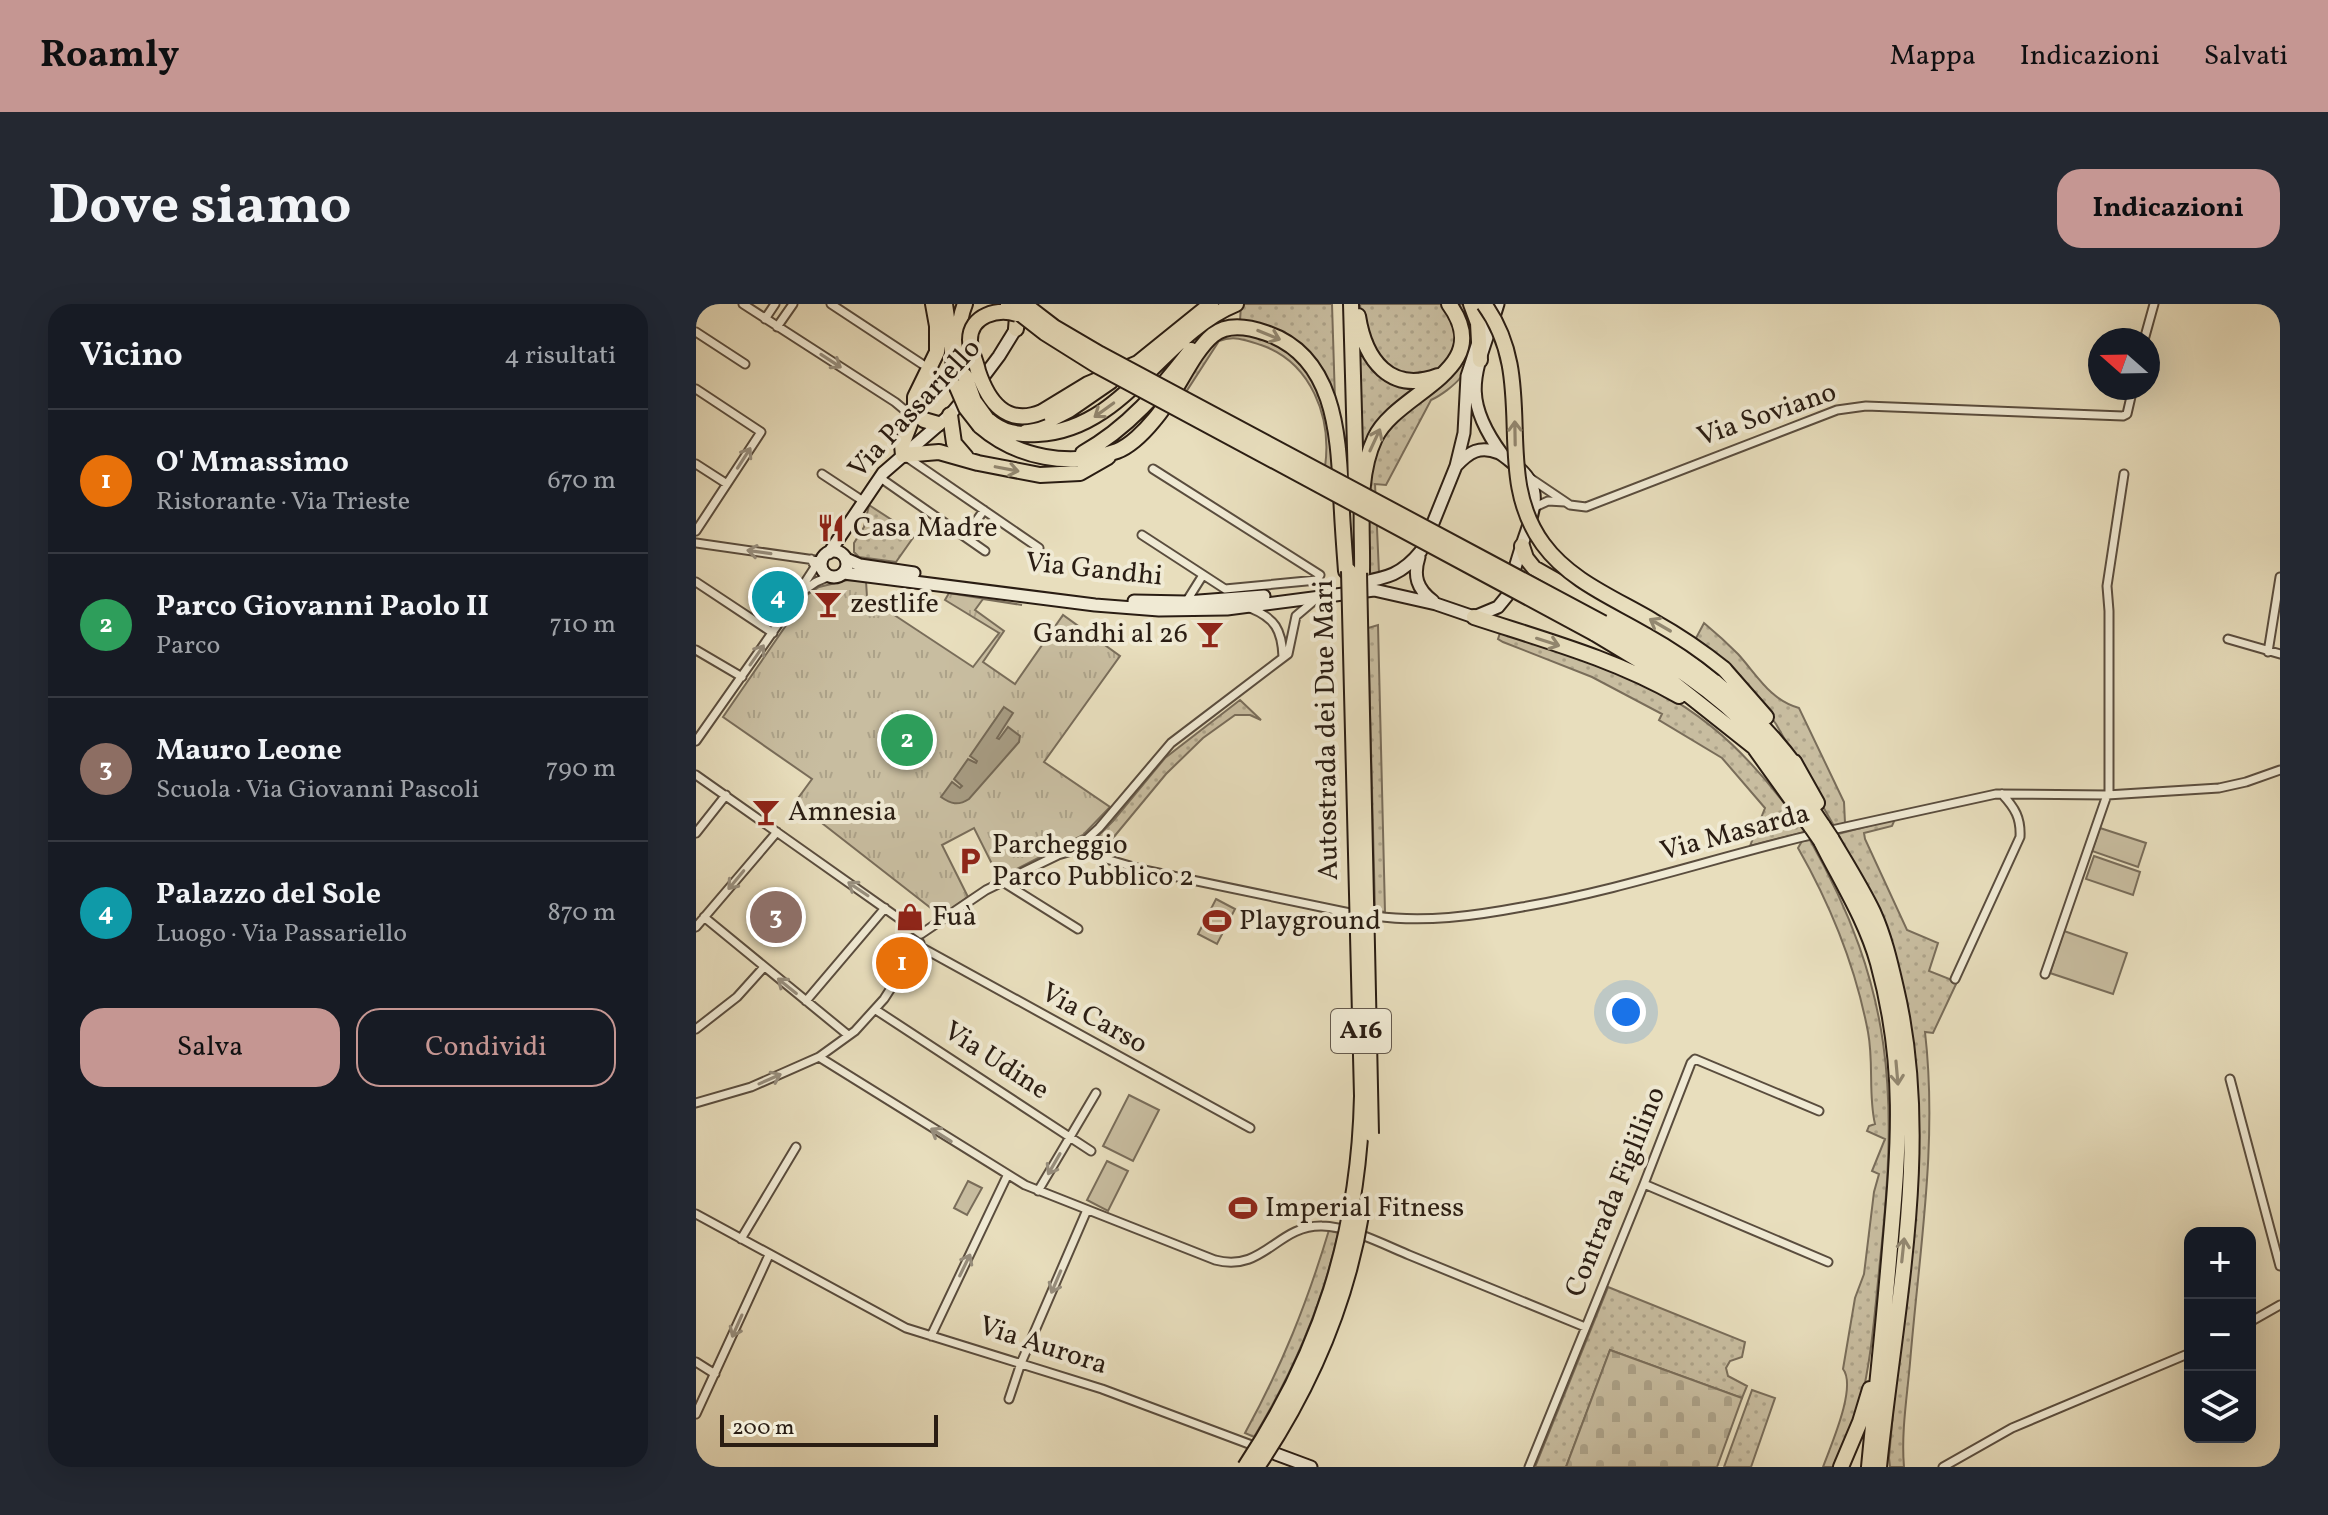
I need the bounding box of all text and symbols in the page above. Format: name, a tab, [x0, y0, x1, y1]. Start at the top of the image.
text: Roamly	[40, 30, 179, 83]
text: Mappa	[1890, 37, 1976, 76]
text: Indicazioni	[2020, 37, 2160, 76]
text: Salvati	[2204, 37, 2288, 76]
text: Dove siamo	[48, 169, 351, 247]
button: Indicazioni	[2057, 169, 2280, 248]
north arrow	[2088, 328, 2160, 400]
one-way arrow	[1256, 329, 1281, 343]
street label: Via Passariello	[840, 330, 990, 488]
text: Vicino	[80, 333, 183, 380]
text: 4 risultati	[504, 338, 616, 374]
one-way arrow	[819, 353, 841, 370]
street label: Via Soviano	[1692, 373, 1842, 457]
one-way arrow	[1094, 401, 1115, 418]
one-way arrow	[1508, 420, 1523, 447]
one-way arrow	[1368, 428, 1383, 452]
text: O' Mmassimo	[156, 442, 349, 484]
one-way arrow	[736, 448, 752, 470]
one-way arrow	[993, 462, 1019, 477]
text: 1	[101, 463, 111, 499]
text: 670 m	[547, 463, 616, 499]
text: Ristorante · Via Trieste	[156, 484, 410, 520]
place label: Casa Madre	[853, 509, 998, 548]
restaurant icon: Casa Madre	[816, 513, 846, 543]
street label: Via Gandhi	[1023, 543, 1165, 597]
one-way arrow	[747, 544, 772, 559]
pin: 4	[752, 567, 804, 627]
street label: Autostrada dei Due Mari	[1305, 579, 1349, 881]
place label: zestlife	[850, 585, 939, 624]
text: Parco Giovanni Paolo II	[156, 586, 489, 628]
bar icon: zestlife	[813, 589, 843, 619]
text: 2	[99, 607, 113, 643]
text: 710 m	[549, 607, 616, 643]
place label: Gandhi al 26	[1033, 615, 1188, 654]
one-way arrow	[1649, 617, 1672, 633]
bar icon: Gandhi al 26	[1195, 619, 1225, 649]
text: Parco	[156, 628, 220, 664]
one-way arrow	[1535, 635, 1560, 650]
one-way arrow	[749, 644, 765, 666]
pin: 2	[881, 710, 933, 770]
text: Mauro Leone	[156, 730, 342, 772]
text: 3	[99, 751, 113, 787]
text: 790 m	[546, 751, 616, 787]
text: Scuola · Via Giovanni Pascoli	[156, 772, 479, 808]
place label: Amnesia	[788, 793, 897, 832]
street label: Via Masarda	[1656, 794, 1814, 872]
bar icon: Amnesia	[751, 797, 781, 827]
place label: Parcheggio Parco Pubblico 2	[992, 826, 1194, 897]
parking icon: Parcheggio Parco Pubblico 2	[955, 846, 985, 876]
one-way arrow	[727, 869, 745, 889]
text: Palazzo del Sole	[156, 874, 381, 916]
one-way arrow	[847, 881, 869, 897]
pin: 3	[750, 887, 802, 947]
text: 4	[98, 895, 114, 931]
text: 870 m	[547, 895, 616, 931]
place label: Fuà	[932, 898, 977, 937]
shop icon: Fuà	[895, 902, 925, 932]
place label: Playground	[1239, 902, 1381, 941]
sports icon: Playground	[1202, 906, 1232, 936]
text: Luogo · Via Passariello	[156, 916, 407, 952]
pin: 1	[876, 933, 928, 993]
street label: Via Carso	[1034, 974, 1154, 1064]
one-way arrow	[777, 977, 798, 995]
your location	[1606, 992, 1646, 1032]
button: Salva	[80, 1008, 340, 1087]
button: Condividi	[356, 1008, 616, 1087]
road number: A16	[1331, 1009, 1391, 1053]
street label: Via Udine	[936, 1012, 1056, 1110]
one-way arrow	[1890, 1059, 1905, 1086]
one-way arrow	[758, 1071, 782, 1086]
street label: Contrada Figlilino	[1556, 1081, 1676, 1303]
one-way arrow	[930, 1127, 953, 1143]
one-way arrow	[1046, 1152, 1062, 1175]
place label: Imperial Fitness	[1265, 1189, 1464, 1228]
sports icon: Imperial Fitness	[1228, 1193, 1258, 1223]
map controls	[2184, 1227, 2256, 1443]
button: +	[2184, 1227, 2256, 1299]
one-way arrow	[1896, 1237, 1911, 1264]
one-way arrow	[957, 1254, 973, 1278]
one-way arrow	[1048, 1269, 1063, 1293]
button: −	[2184, 1299, 2256, 1371]
street label: Via Aurora	[974, 1307, 1112, 1385]
one-way arrow	[729, 1314, 744, 1338]
button: layers	[2184, 1371, 2256, 1443]
scale bar	[720, 1411, 938, 1447]
text: 200 m	[732, 1413, 794, 1444]

